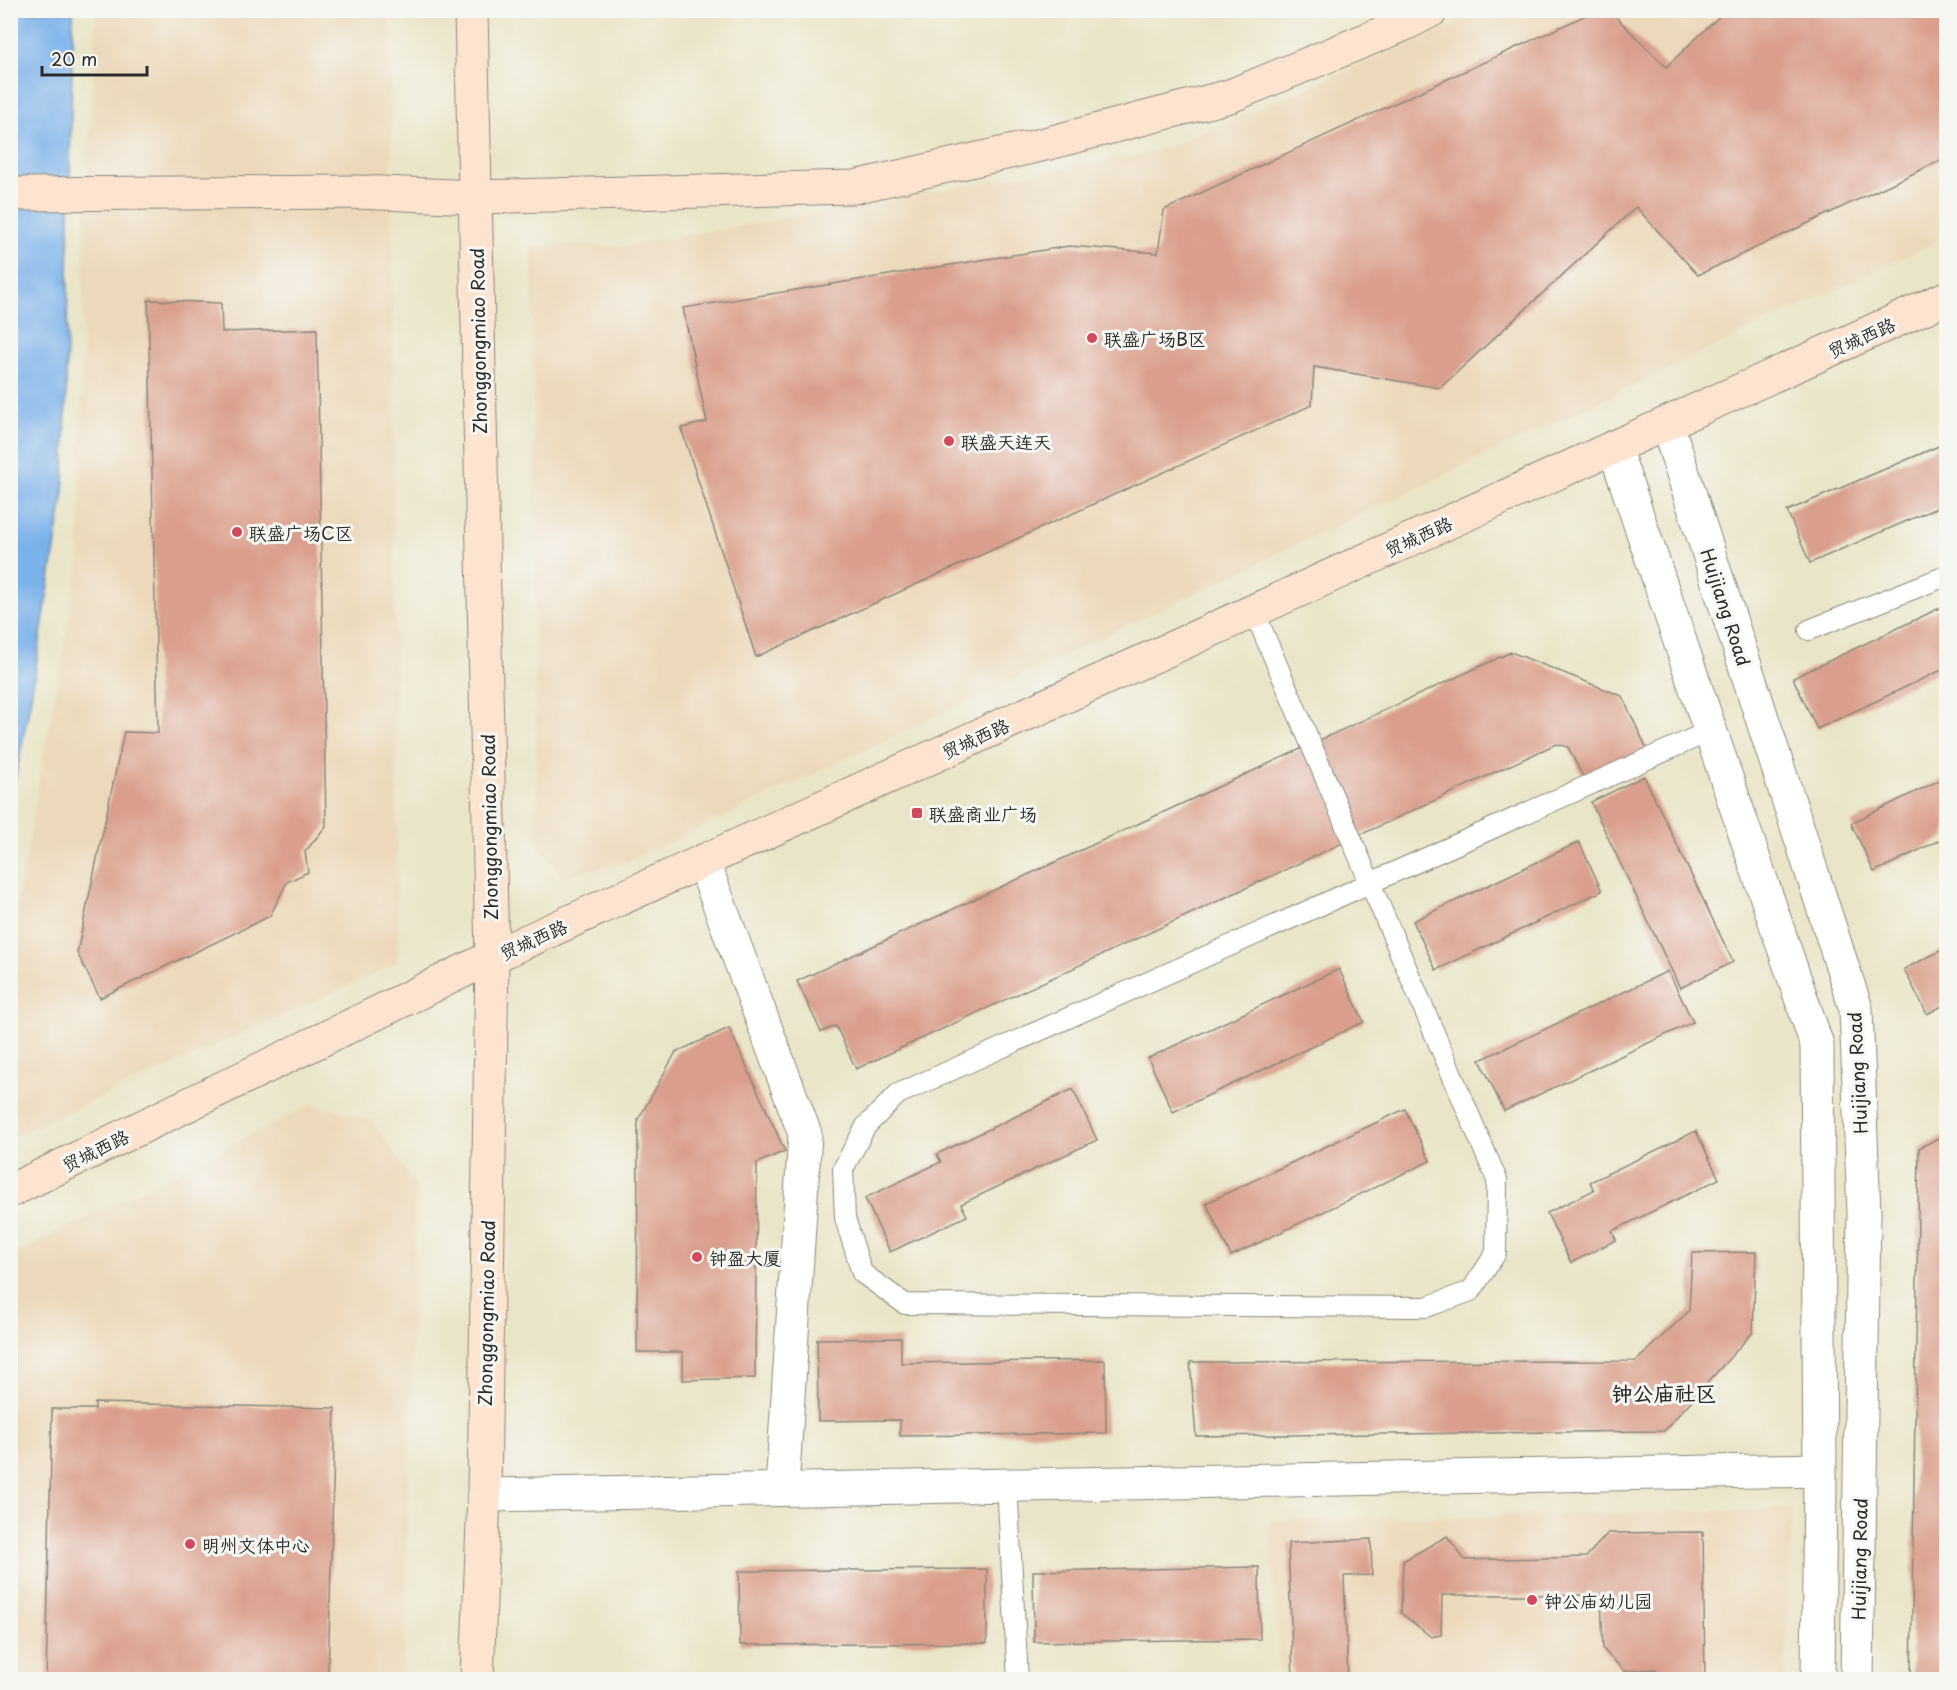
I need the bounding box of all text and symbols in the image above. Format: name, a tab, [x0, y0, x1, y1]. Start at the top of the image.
scale bar	[42, 39, 147, 77]
text: 20 m	[51, 45, 97, 72]
street label: Zhonggongmiao Road	[463, 248, 493, 434]
street label: 贸城西路	[1823, 310, 1899, 364]
place label: 联盛广场B区	[1104, 325, 1206, 352]
marker: 联盛广场B区	[1085, 331, 1099, 345]
place label: 联盛天连天	[961, 428, 1051, 455]
marker: 联盛天连天	[942, 434, 956, 448]
street label: 贸城西路	[1380, 509, 1456, 563]
place label: 联盛广场C区	[249, 519, 353, 546]
marker: 联盛广场C区	[230, 525, 244, 539]
street label: Huijiang Road	[1694, 545, 1758, 669]
street label: 贸城西路	[937, 711, 1013, 765]
street label: Zhonggongmiao Road	[474, 734, 504, 920]
place label: 联盛商业广场	[929, 800, 1037, 827]
marker: 联盛商业广场	[910, 806, 924, 820]
street label: 贸城西路	[495, 912, 571, 966]
street label: Huijiang Road	[1840, 1011, 1874, 1135]
street label: 贸城西路	[57, 1122, 133, 1178]
street label: Zhonggongmiao Road	[471, 1220, 501, 1406]
place label: 钟盈大厦	[709, 1244, 781, 1271]
marker: 钟盈大厦	[690, 1250, 704, 1264]
district label: 钟公庙社区	[1612, 1376, 1717, 1408]
street label: Huijiang Road	[1844, 1498, 1874, 1620]
place label: 明州文体中心	[202, 1531, 310, 1558]
marker: 明州文体中心	[183, 1537, 197, 1551]
place label: 钟公庙幼儿园	[1544, 1587, 1652, 1614]
marker: 钟公庙幼儿园	[1525, 1593, 1539, 1607]

